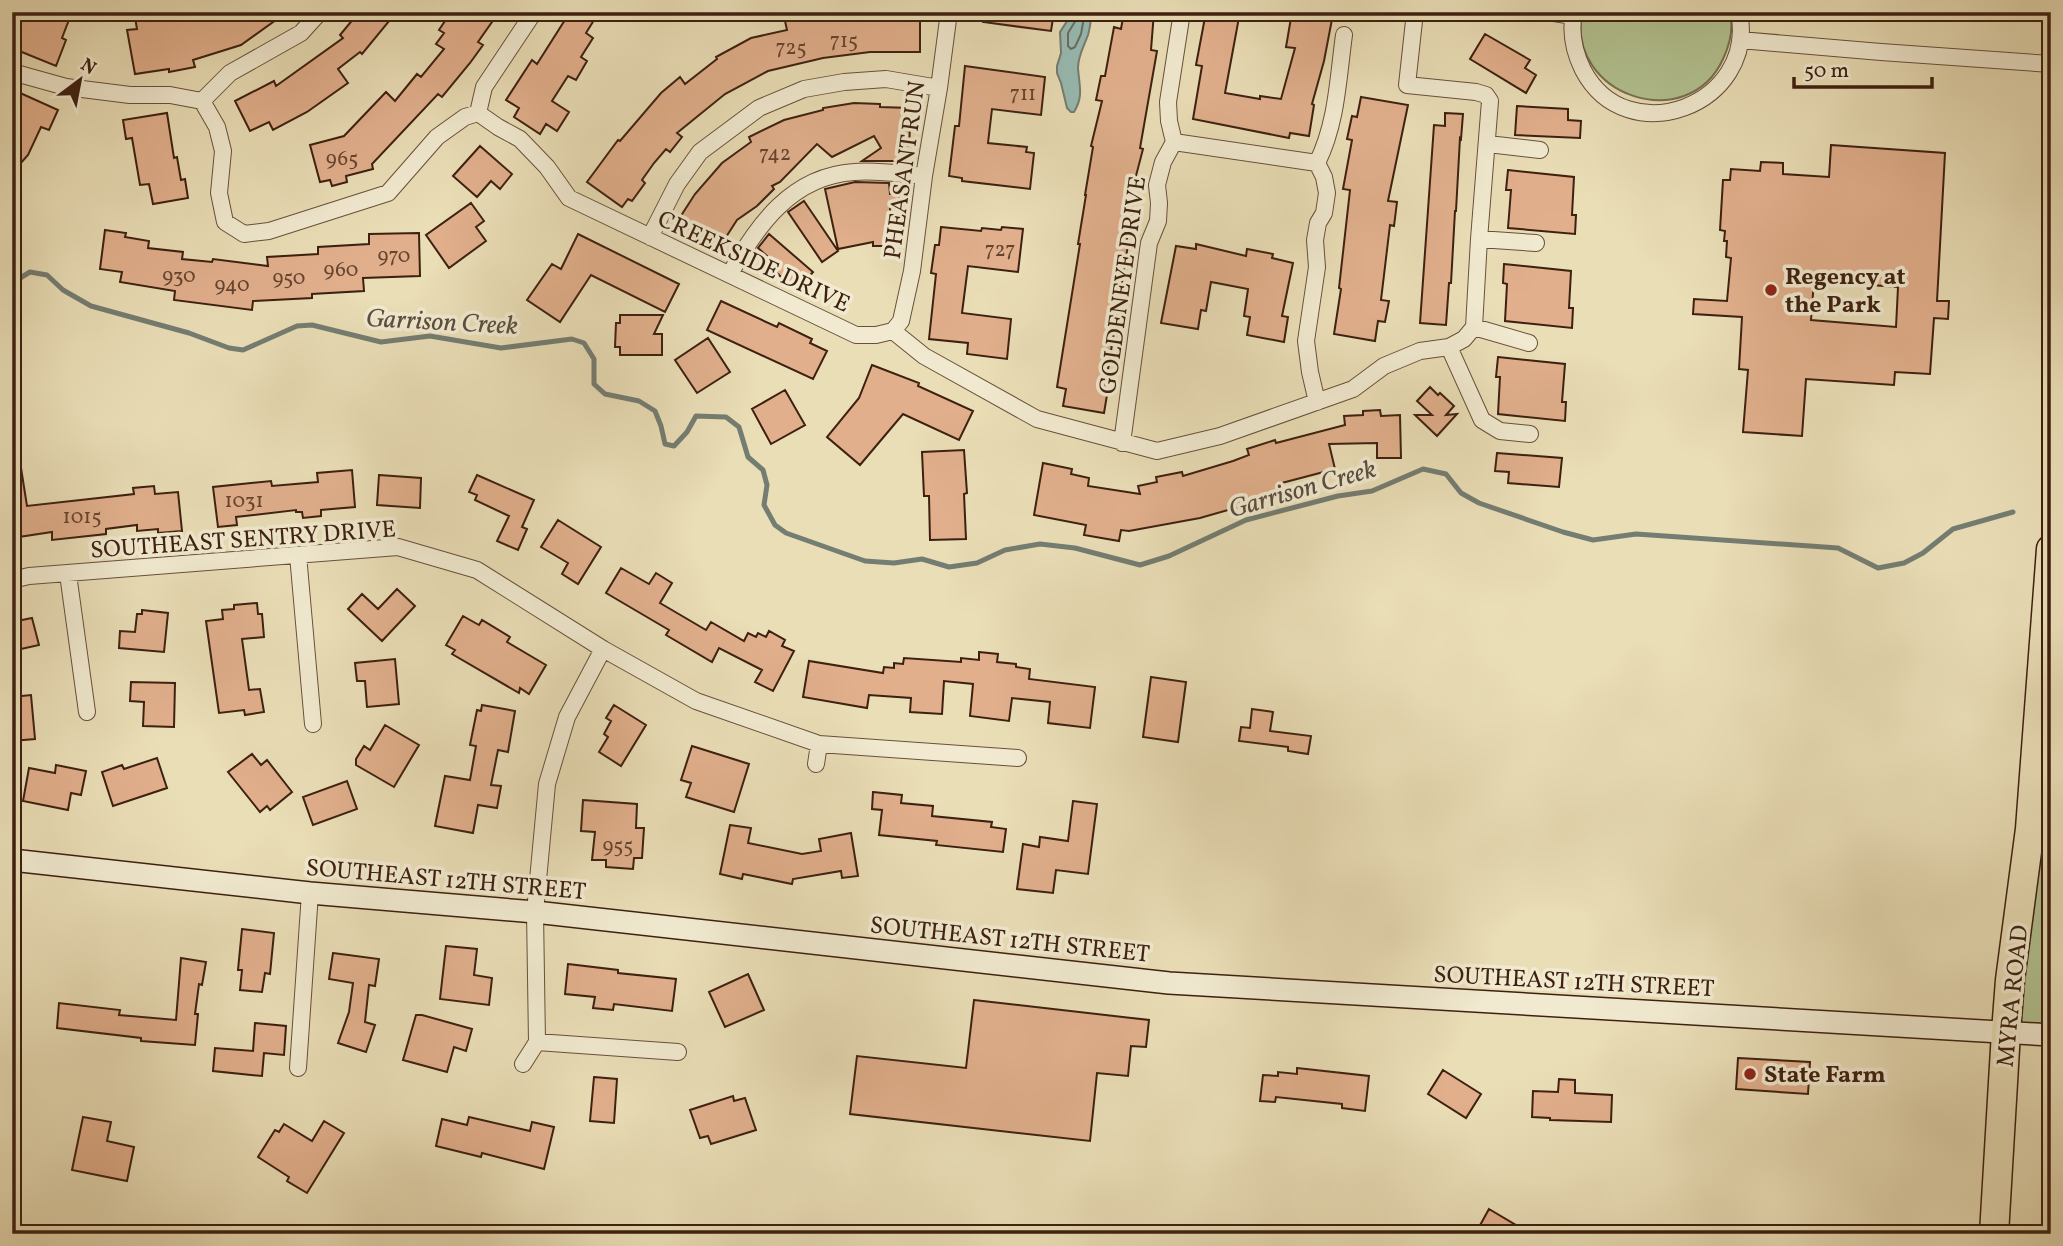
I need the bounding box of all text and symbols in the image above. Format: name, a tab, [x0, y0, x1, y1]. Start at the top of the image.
house number: 715	[830, 27, 858, 56]
house number: 725	[775, 34, 807, 63]
north arrow	[46, 46, 116, 116]
scale bar	[1794, 46, 1932, 90]
text: N	[75, 53, 101, 82]
text: 50 m	[1804, 57, 1849, 86]
street label: PHEASANT RUN	[877, 79, 935, 262]
house number: 711	[1010, 80, 1036, 109]
house number: 742	[759, 140, 791, 169]
house number: 965	[326, 145, 358, 174]
street label: GOLDENEYE DRIVE	[1092, 174, 1156, 397]
street label: CREEKSIDE DRIVE	[651, 203, 855, 322]
house number: 727	[985, 236, 1015, 265]
house number: 970	[378, 242, 410, 271]
house number: 960	[324, 256, 359, 285]
place label: Regency at the Park	[1785, 261, 1905, 323]
house number: 930	[162, 262, 196, 291]
house number: 950	[273, 264, 306, 293]
house number: 940	[214, 271, 250, 300]
marker: Regency at the Park	[1763, 282, 1779, 298]
water label: Garrison Creek	[365, 301, 519, 345]
water label: Garrison Creek	[1225, 452, 1381, 528]
house number: 1031	[224, 487, 264, 516]
house number: 1015	[62, 503, 102, 532]
street label: SOUTHEAST SENTRY DRIVE	[89, 513, 397, 569]
house number: 955	[603, 832, 633, 861]
street label: SOUTHEAST 12TH STREET	[304, 852, 587, 910]
street label: SOUTHEAST 12TH STREET	[868, 909, 1151, 973]
street label: MYRA ROAD	[1990, 923, 2038, 1069]
street label: SOUTHEAST 12TH STREET	[1433, 959, 1715, 1007]
place label: State Farm	[1764, 1059, 1886, 1093]
marker: State Farm	[1742, 1066, 1758, 1082]

